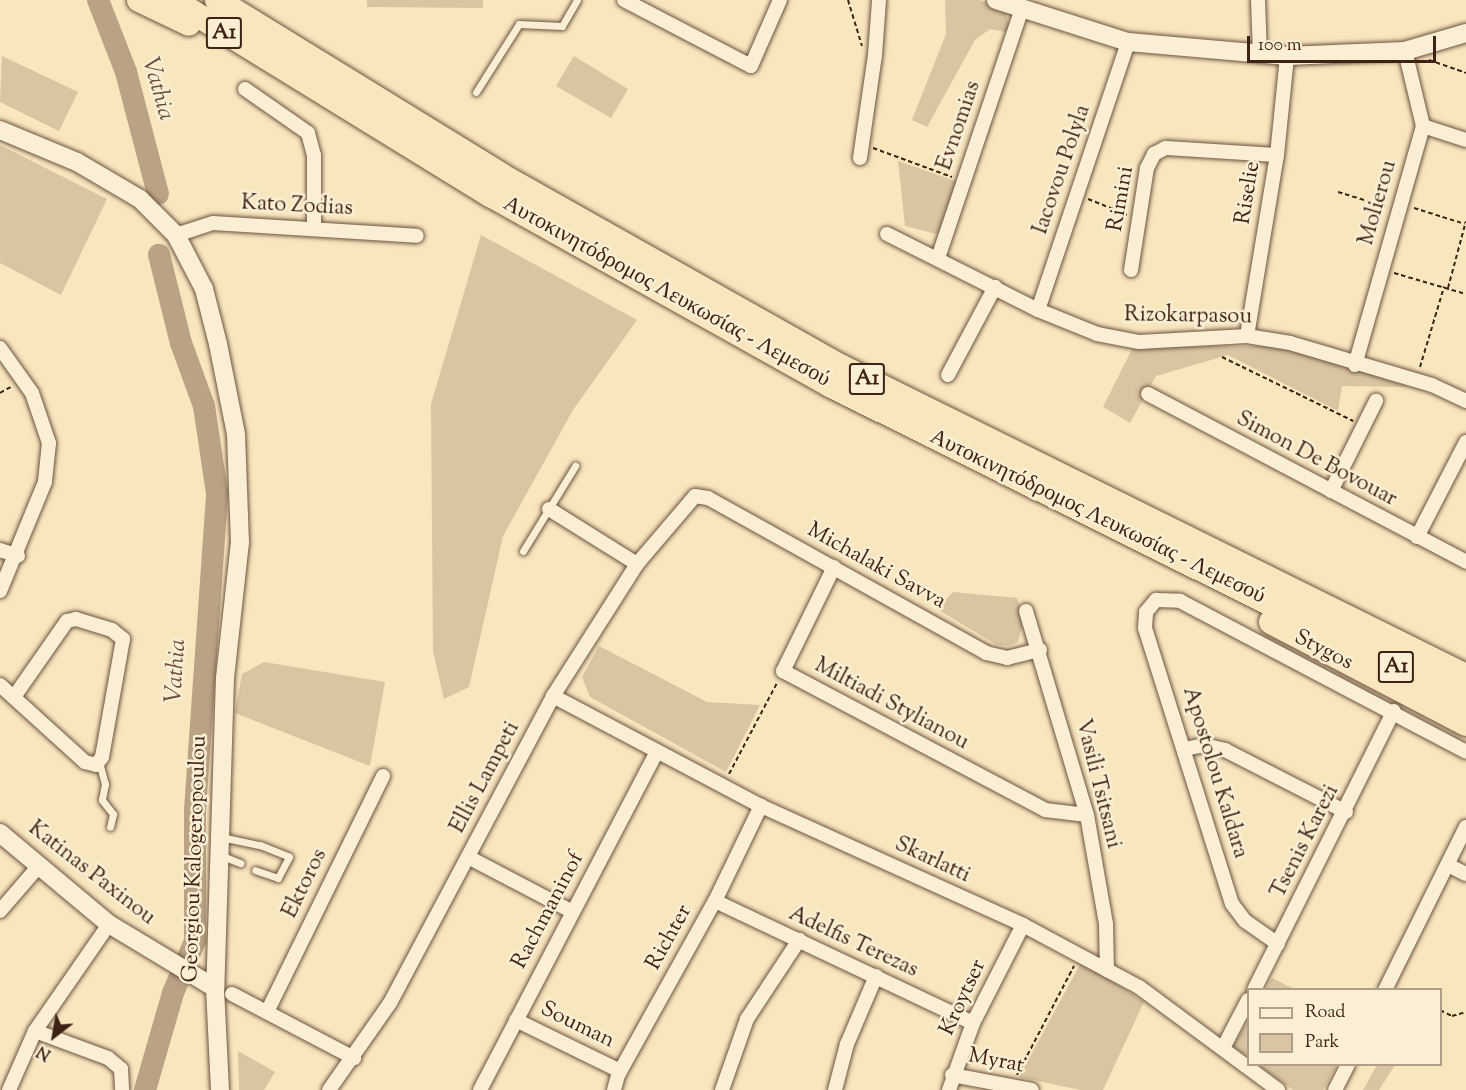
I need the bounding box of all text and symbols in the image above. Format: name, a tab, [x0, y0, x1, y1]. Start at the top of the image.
road number: A1	[204, 15, 244, 51]
scale bar	[1250, 24, 1439, 62]
text: 100 m	[1258, 33, 1302, 59]
water label: Vathia	[134, 54, 180, 124]
street label: Evnomias	[932, 78, 988, 174]
street label: Iacovou Polyla	[1029, 102, 1097, 238]
street label: Molierou	[1354, 157, 1404, 249]
street label: Riselie	[1231, 160, 1267, 226]
street label: Rimini	[1103, 164, 1141, 234]
street label: Kato Zodias	[240, 191, 354, 223]
street label: Αυτοκινητόδρομος Λευκωσίας - Λεμεσού	[498, 192, 834, 394]
street label: Rizokarpasou	[1124, 303, 1252, 331]
road number: A1	[848, 361, 886, 397]
street label: Simon De Bovouar	[1231, 406, 1401, 514]
street label: Αυτοκινητόδρομος Λευκωσίας - Λεμεσού	[925, 425, 1269, 611]
street label: Michalaki Savva	[802, 518, 950, 616]
street label: Stygos	[1289, 625, 1357, 677]
water label: Vathia	[160, 638, 194, 704]
road number: A1	[1376, 649, 1416, 685]
street label: Miltiadi Stylianou	[809, 653, 973, 757]
street label: Apostolou Kaldara	[1175, 684, 1253, 862]
street label: Vasili Tsitsani	[1068, 717, 1126, 851]
street label: Ellis Lampeti	[446, 718, 526, 838]
street label: Georgiou Kalogeropoulou	[178, 735, 214, 983]
street label: Tsenis Karezi	[1266, 781, 1346, 903]
street label: Katinas Paxinou	[22, 816, 160, 932]
street label: Skarlatti	[890, 832, 974, 890]
street label: Ektoros	[278, 845, 334, 923]
street label: Rachmaninof	[507, 848, 591, 974]
street label: Richter	[641, 901, 699, 975]
street label: Adelfis Terezas	[784, 901, 922, 985]
street label: Kroytser	[935, 956, 993, 1040]
legend	[1247, 988, 1442, 1066]
street label: Souman	[536, 997, 618, 1055]
text: Road	[1305, 1000, 1345, 1026]
north arrow	[24, 1006, 84, 1066]
text: Park	[1305, 1030, 1339, 1056]
text: N	[33, 1039, 56, 1065]
street label: Myrat	[966, 1044, 1026, 1080]

